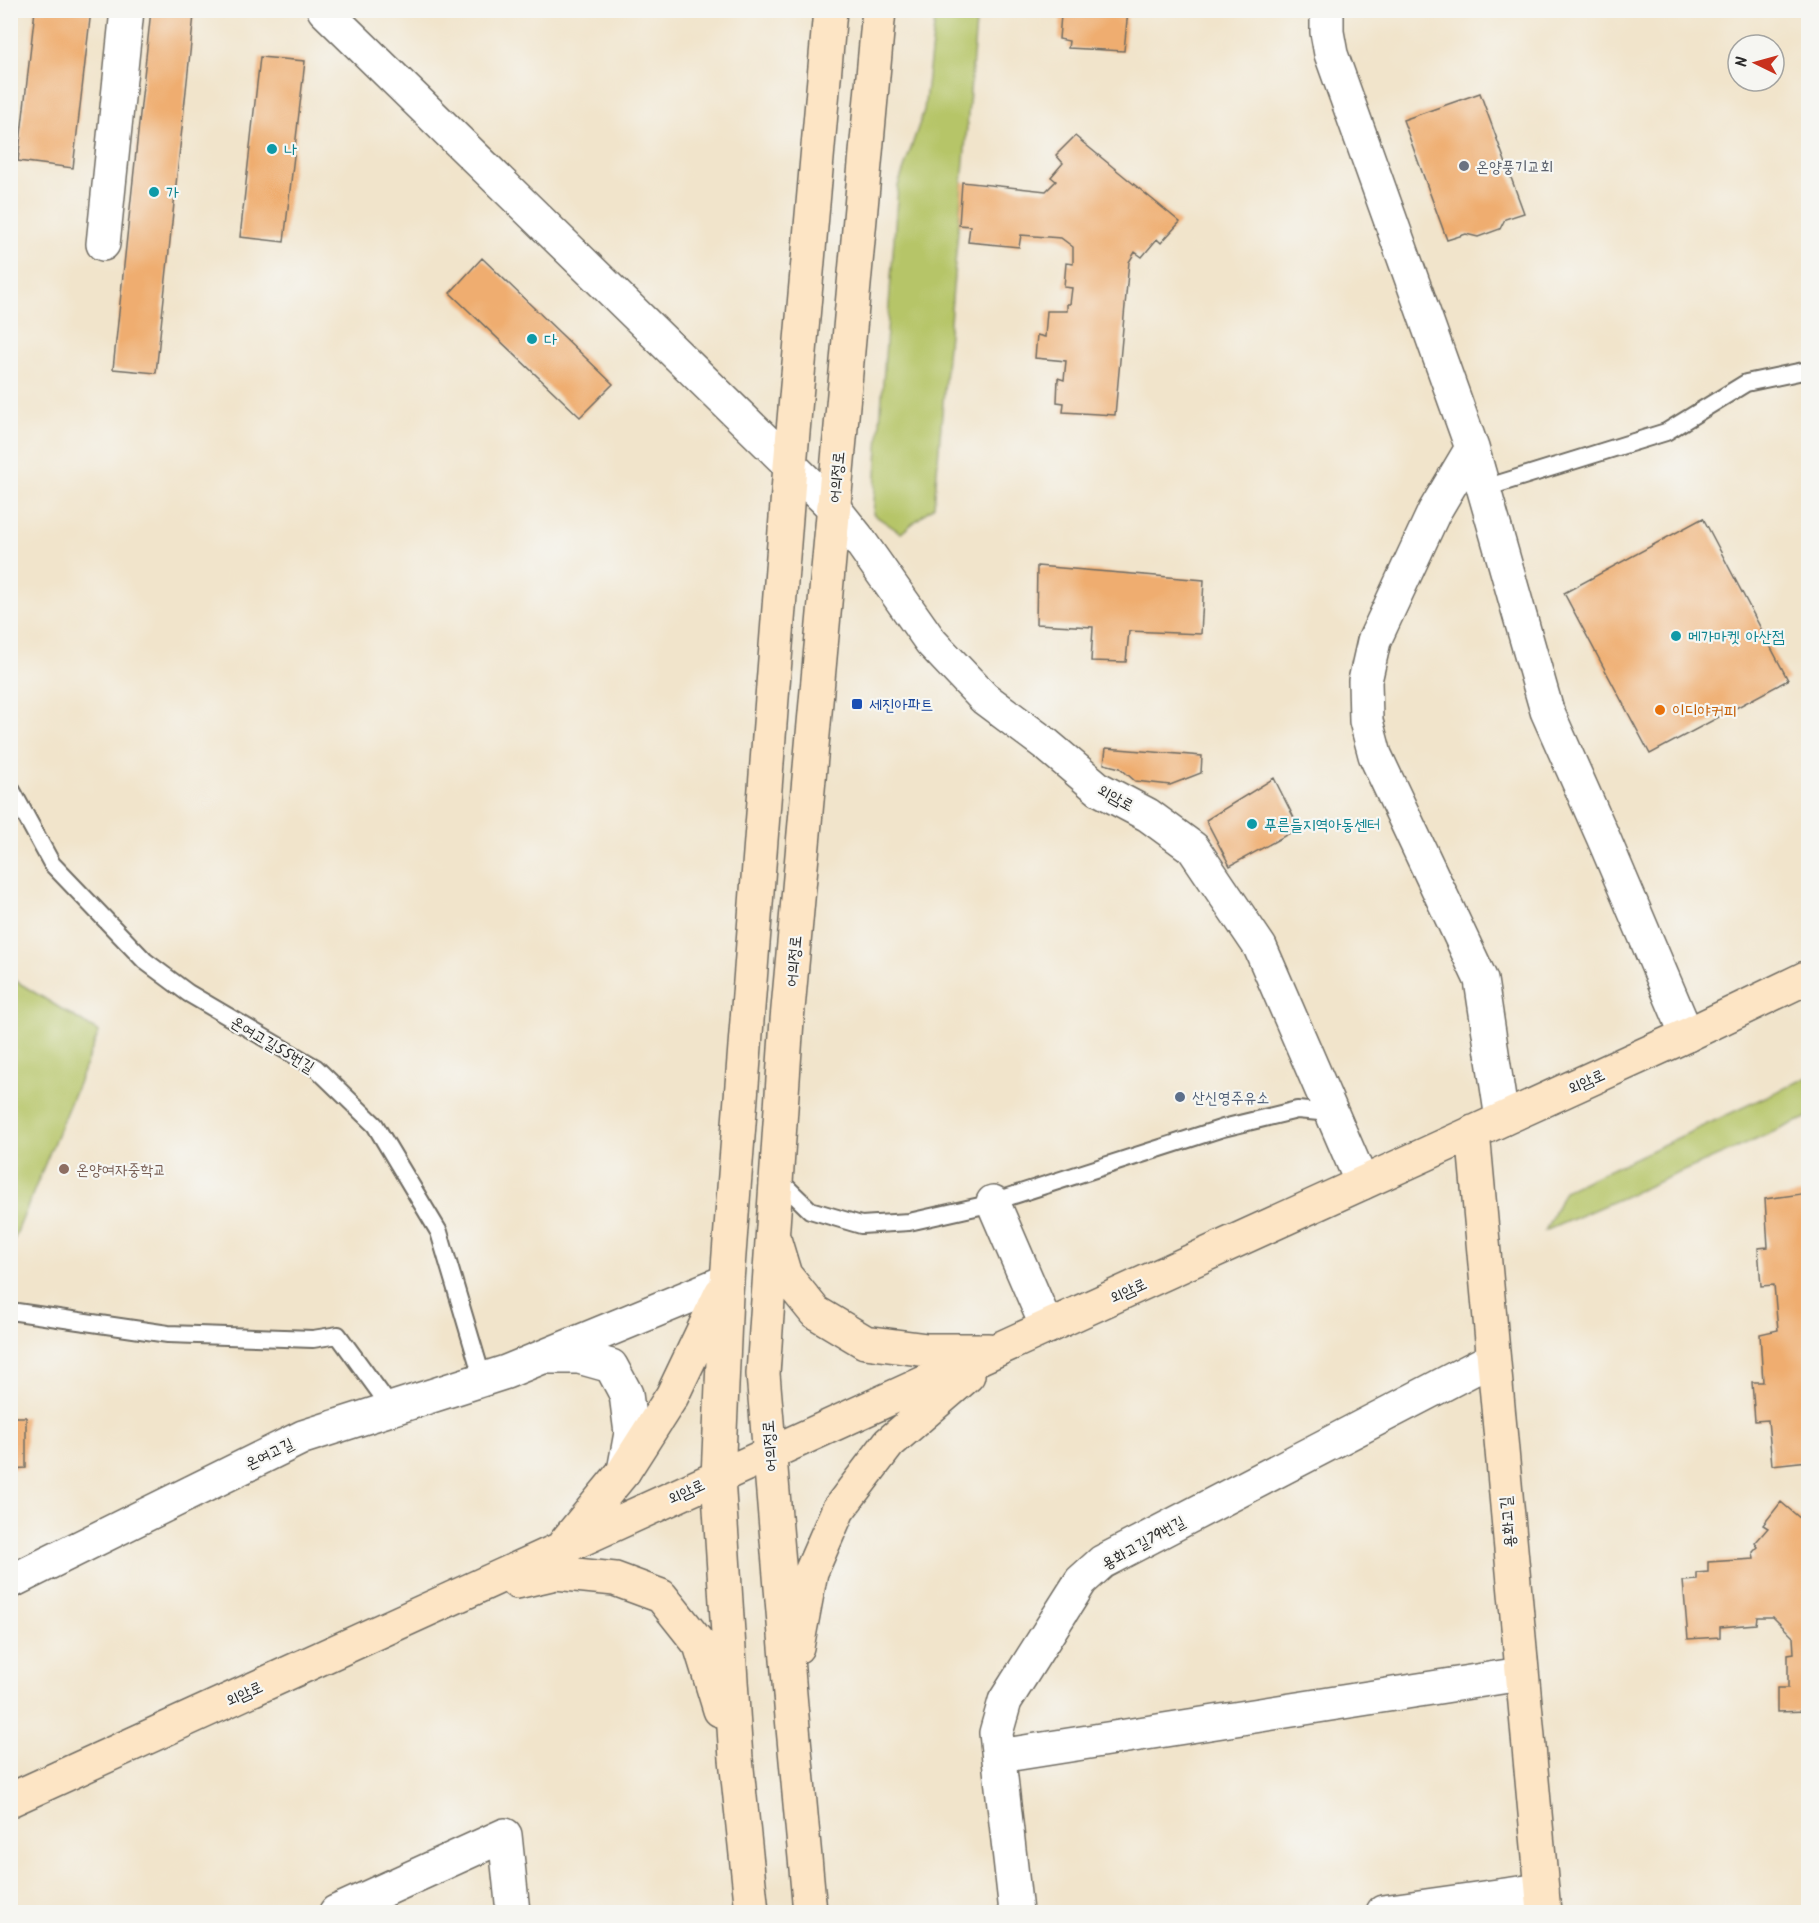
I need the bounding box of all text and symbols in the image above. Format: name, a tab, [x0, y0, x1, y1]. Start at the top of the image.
north arrow	[1726, 33, 1786, 93]
text: N	[1730, 56, 1755, 68]
place label: 나	[284, 138, 297, 163]
marker: 나	[265, 142, 279, 156]
place label: 온양풍기교회	[1476, 155, 1553, 180]
marker: 온양풍기교회	[1457, 159, 1471, 173]
place label: 가	[166, 181, 179, 206]
marker: 가	[147, 185, 161, 199]
place label: 다	[544, 328, 557, 353]
marker: 다	[525, 332, 539, 346]
street label: 어의정로	[823, 450, 852, 504]
place label: 메가마켓 아산점	[1688, 625, 1785, 650]
marker: 메가마켓 아산점	[1669, 629, 1683, 643]
place label: 세진아파트	[869, 693, 933, 718]
marker: 세진아파트	[850, 697, 864, 711]
place label: 이디야커피	[1672, 699, 1736, 724]
marker: 이디야커피	[1653, 703, 1667, 717]
street label: 외암로	[1092, 778, 1138, 819]
place label: 푸른들지역아동센터	[1264, 813, 1380, 838]
marker: 푸른들지역아동센터	[1245, 817, 1259, 831]
street label: 어의정로	[780, 934, 809, 988]
street label: 온여고길55번길	[225, 1010, 319, 1080]
street label: 외암로	[1564, 1063, 1609, 1102]
place label: 산신영주유소	[1192, 1086, 1269, 1111]
marker: 산신영주유소	[1173, 1090, 1187, 1104]
place label: 온양여자중학교	[76, 1158, 166, 1183]
marker: 온양여자중학교	[57, 1162, 71, 1176]
street label: 외암로	[1106, 1272, 1151, 1311]
street label: 어의정로	[756, 1419, 785, 1472]
street label: 온여고길	[241, 1432, 298, 1477]
street label: 외암로	[664, 1473, 709, 1512]
street label: 용화고길	[1494, 1495, 1523, 1549]
street label: 용화고길79번길	[1097, 1510, 1190, 1577]
street label: 외암로	[222, 1675, 267, 1714]

